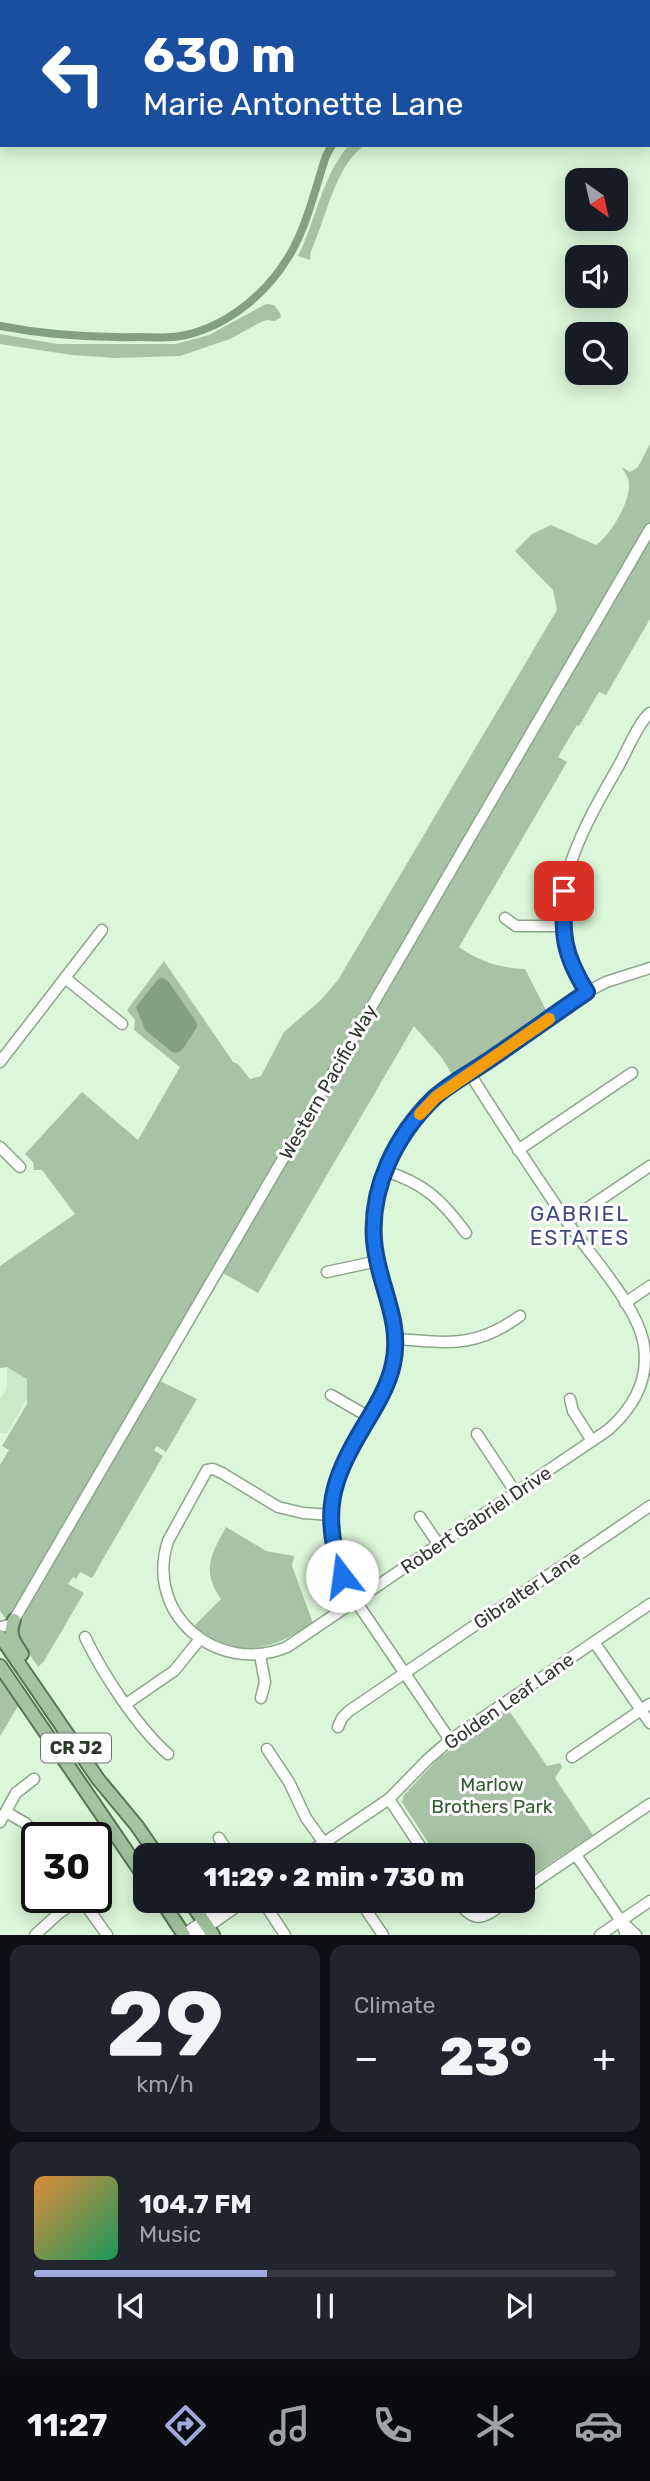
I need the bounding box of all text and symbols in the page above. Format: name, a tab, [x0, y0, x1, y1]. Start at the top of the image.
text: 630 m	[143, 26, 296, 84]
icon: left	[28, 28, 119, 119]
text: Marie Antonette Lane	[143, 85, 463, 123]
north arrow	[565, 168, 628, 231]
map controls	[565, 168, 628, 385]
button: sound	[565, 245, 628, 308]
button: search	[565, 322, 628, 385]
pin	[534, 861, 594, 921]
icon: arrive	[545, 872, 583, 910]
street label: Western Pacific Way	[274, 1000, 382, 1164]
district label: GABRIEL ESTATES	[530, 1201, 630, 1250]
street label: Robert Gabriel Drive	[396, 1461, 556, 1579]
position arrow	[305, 1539, 379, 1613]
street label: Gibralter Lane	[469, 1546, 585, 1634]
street label: Golden Leaf Lane	[440, 1648, 578, 1754]
road number: CR J2	[41, 1734, 111, 1763]
park label: Marlow Brothers Park	[431, 1773, 553, 1818]
speed limit sign: 30	[21, 1822, 112, 1913]
text: 11:29 · 2 min · 730 m	[204, 1862, 464, 1893]
text: 29	[106, 1970, 224, 2078]
text: Climate	[354, 1991, 435, 2019]
text: 23°	[439, 2026, 532, 2088]
text: −	[354, 2035, 379, 2081]
text: +	[592, 2035, 616, 2081]
text: km/h	[136, 2070, 194, 2098]
text: 104.7 FM	[139, 2189, 252, 2220]
text: Music	[139, 2220, 201, 2248]
icon: previous	[112, 2287, 150, 2325]
icon: pause	[306, 2287, 344, 2325]
icon: next	[500, 2287, 538, 2325]
icon: directions	[161, 2401, 210, 2450]
icon: music	[265, 2401, 314, 2450]
icon: phone	[368, 2401, 417, 2450]
icon: climate	[471, 2401, 520, 2450]
icon: car	[574, 2401, 623, 2450]
text: 11:27	[27, 2406, 107, 2444]

